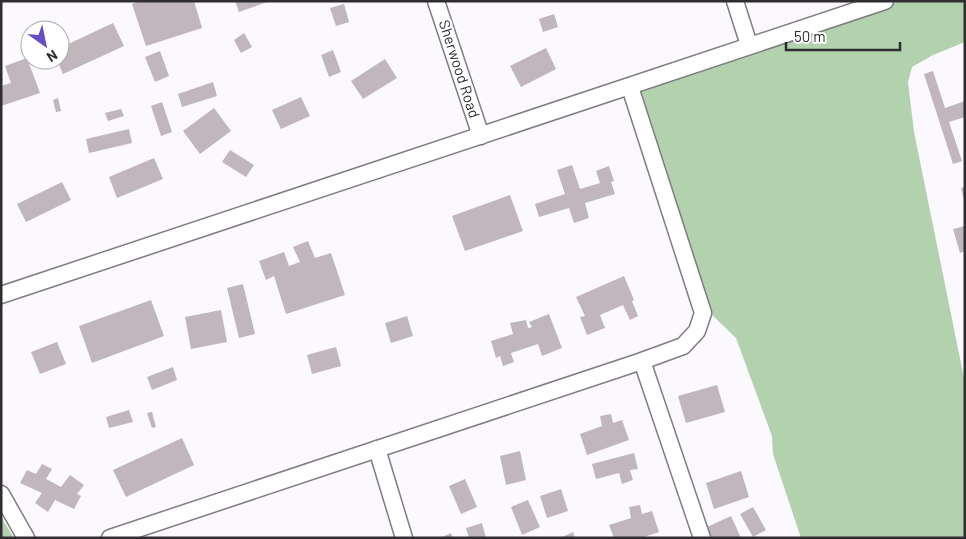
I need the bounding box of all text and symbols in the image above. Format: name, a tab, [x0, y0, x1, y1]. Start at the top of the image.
street label: Sherwood Road	[436, 17, 484, 120]
north arrow	[20, 20, 70, 70]
scale bar	[786, 20, 900, 52]
text: 50 m	[794, 27, 826, 45]
text: N	[44, 47, 61, 66]

